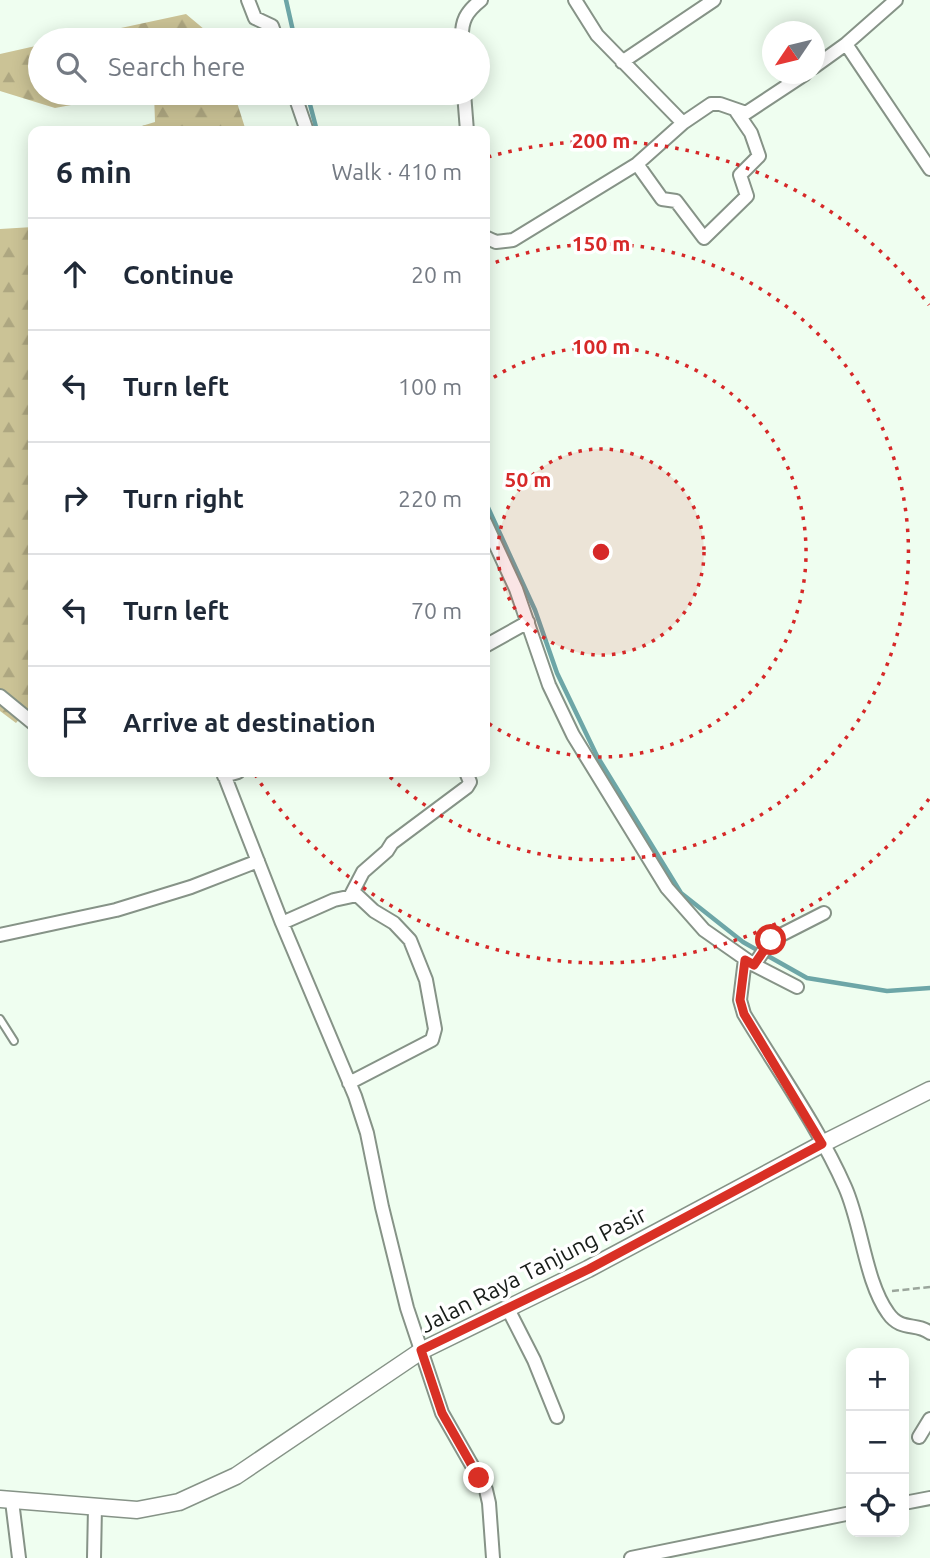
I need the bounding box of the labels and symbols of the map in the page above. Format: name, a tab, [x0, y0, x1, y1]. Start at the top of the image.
north arrow	[762, 21, 825, 84]
text: 200 m	[572, 128, 630, 152]
text: 150 m	[572, 231, 630, 255]
text: 100 m	[572, 334, 630, 358]
text: 50 m	[505, 467, 551, 491]
centre of rings	[589, 540, 613, 564]
route start	[755, 924, 786, 955]
street label: Jalan Raya Tanjung Pasir	[416, 1201, 651, 1337]
route end	[463, 1462, 494, 1493]

